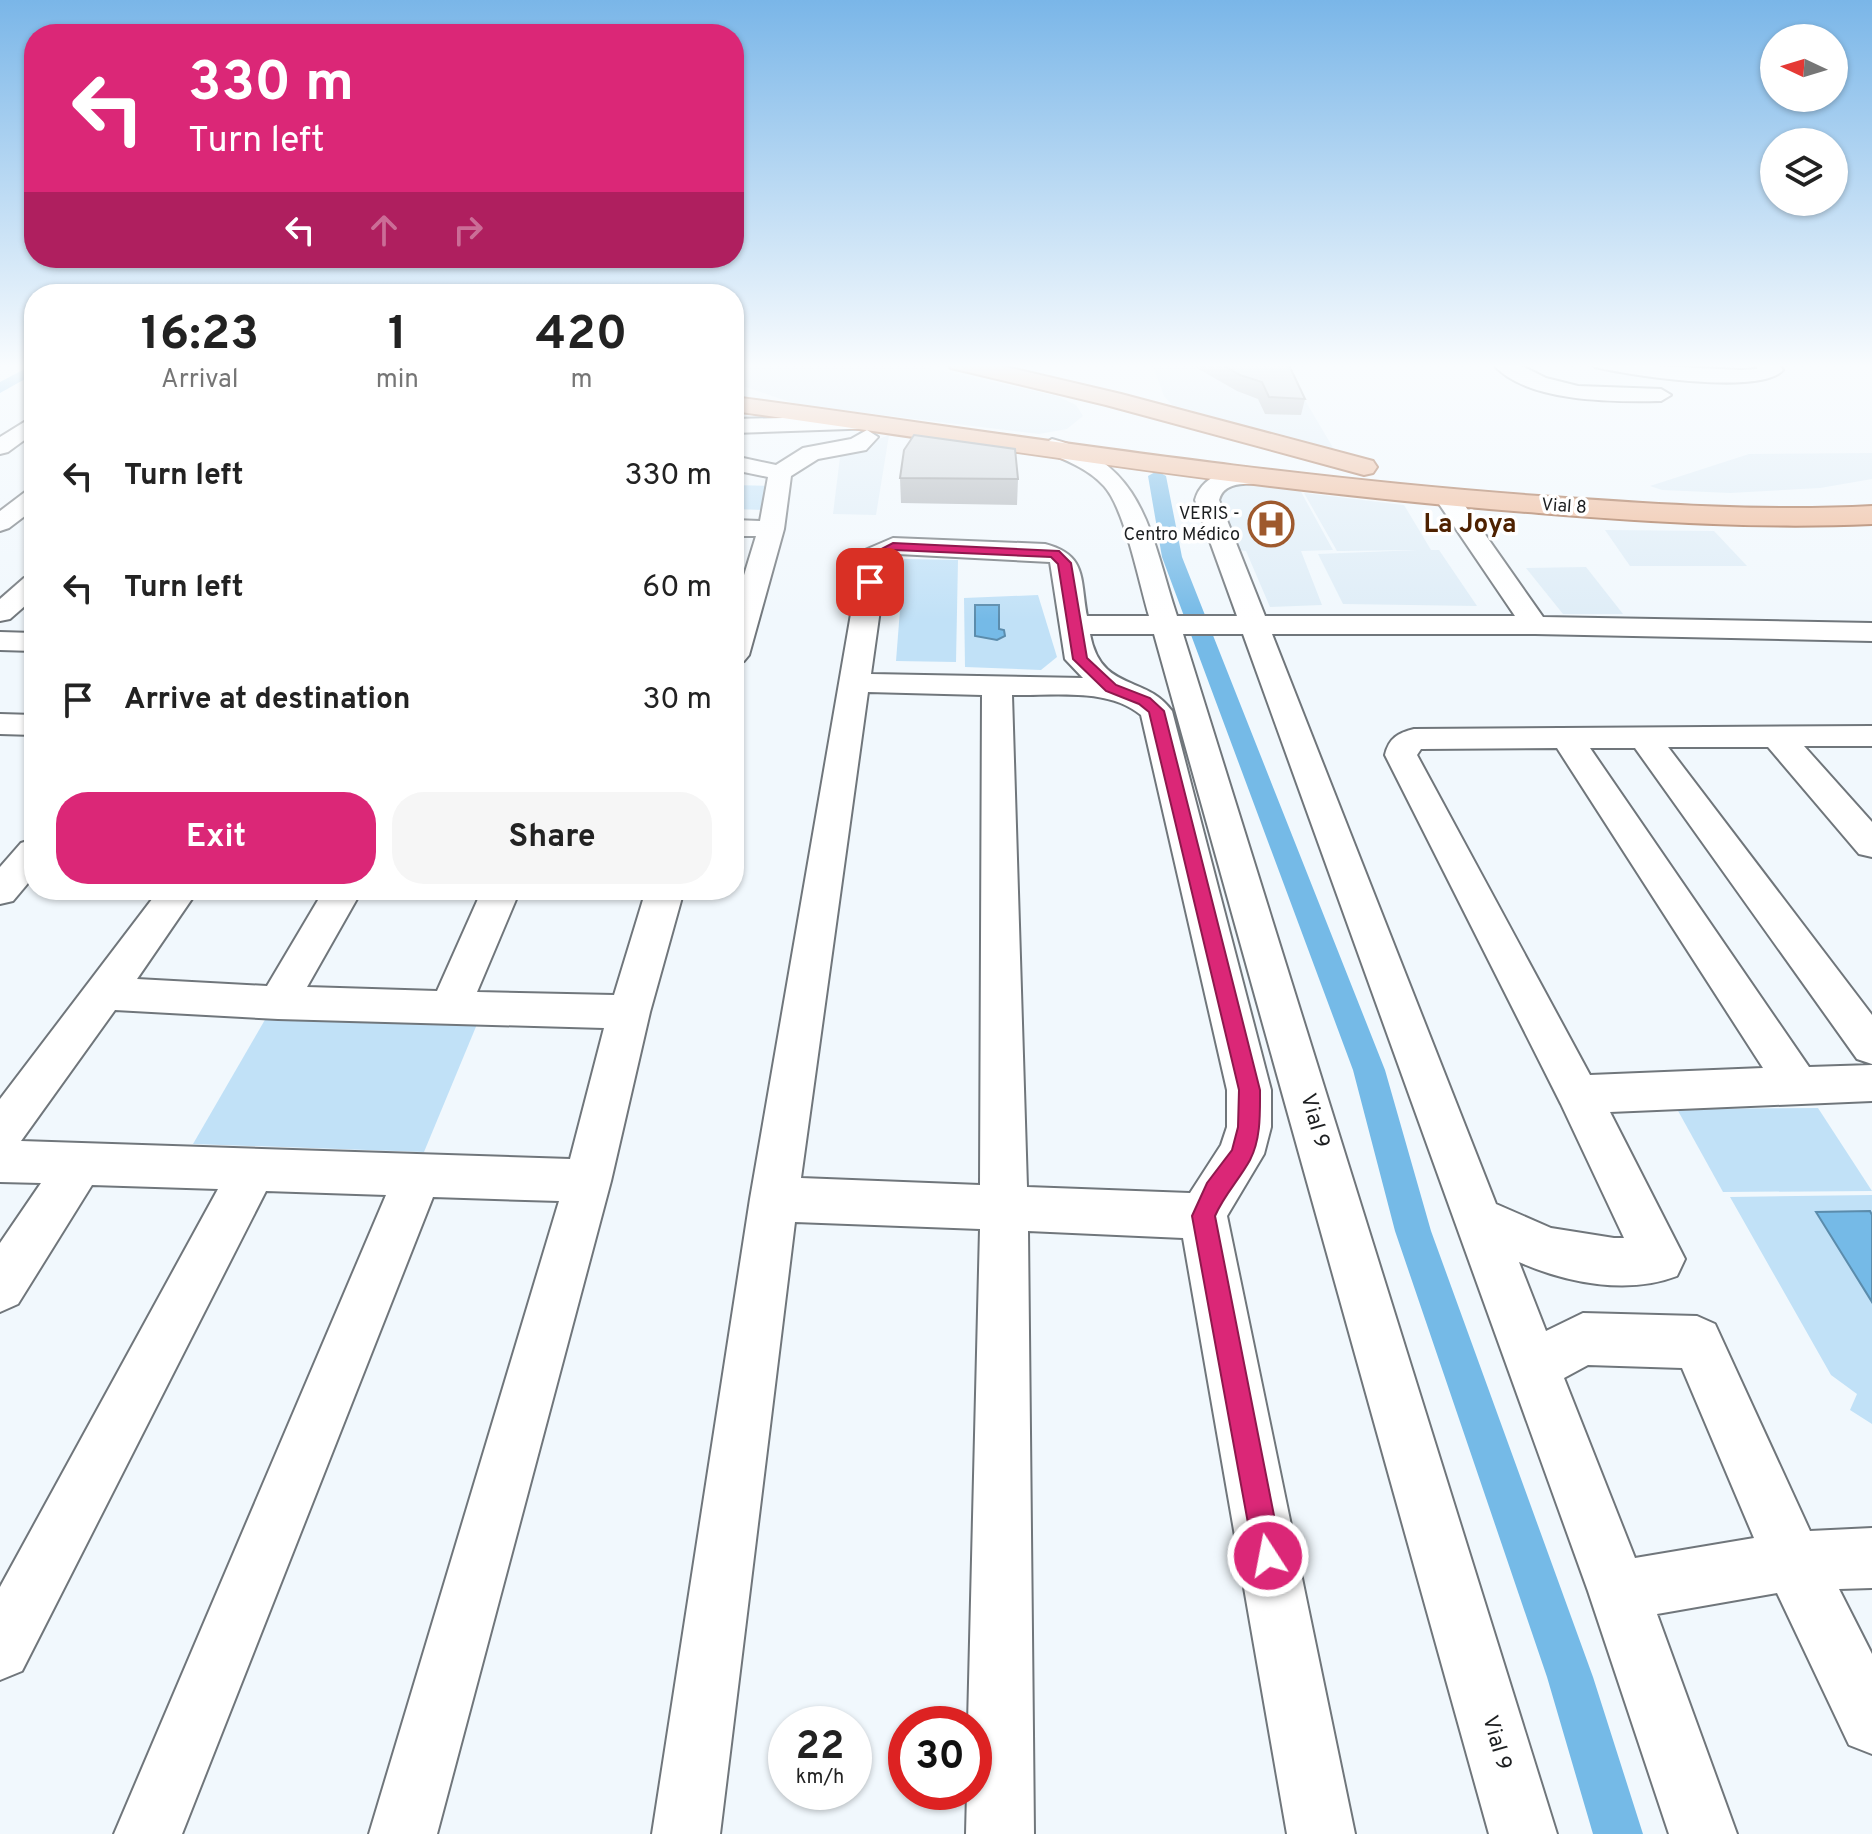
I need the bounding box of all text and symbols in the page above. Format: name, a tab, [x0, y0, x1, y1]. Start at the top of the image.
north arrow	[1760, 24, 1848, 112]
map controls	[1760, 24, 1848, 216]
text: 330 m	[188, 50, 354, 120]
icon: left	[56, 56, 160, 160]
text: Turn left	[188, 119, 325, 165]
button: layers	[1760, 128, 1848, 216]
icon: left	[278, 208, 322, 252]
icon: ahead	[362, 208, 406, 252]
icon: right	[446, 208, 490, 252]
text: 16:23	[141, 306, 259, 366]
text: 1	[388, 306, 407, 366]
text: 420	[536, 306, 627, 366]
text: Arrival	[161, 364, 239, 397]
text: min	[376, 364, 419, 397]
text: m	[570, 364, 592, 397]
icon: left	[56, 454, 100, 498]
text: Turn left	[124, 458, 244, 495]
text: 330 m	[624, 458, 712, 495]
street label: Vial 8	[1540, 494, 1588, 520]
hospital icon: VERIS - Centro Médico	[1247, 500, 1295, 548]
place label: VERIS - Centro Médico	[1124, 503, 1240, 547]
district label: La Joya	[1423, 509, 1517, 542]
pin	[836, 548, 904, 616]
icon: arrive	[848, 560, 892, 604]
icon: left	[56, 566, 100, 610]
text: Turn left	[124, 570, 244, 607]
text: 60 m	[642, 570, 712, 607]
icon: arrive	[56, 678, 100, 722]
text: Arrive at destination	[124, 682, 410, 719]
text: 30 m	[643, 682, 712, 719]
button: Exit	[56, 792, 376, 884]
button: Share	[392, 792, 712, 884]
street label: Vial 9	[1293, 1091, 1335, 1151]
position arrow	[1226, 1514, 1310, 1598]
speed limit sign: 30	[888, 1706, 992, 1810]
street label: Vial 9	[1475, 1713, 1517, 1773]
text: 22	[796, 1723, 844, 1773]
text: km/h	[796, 1765, 844, 1791]

